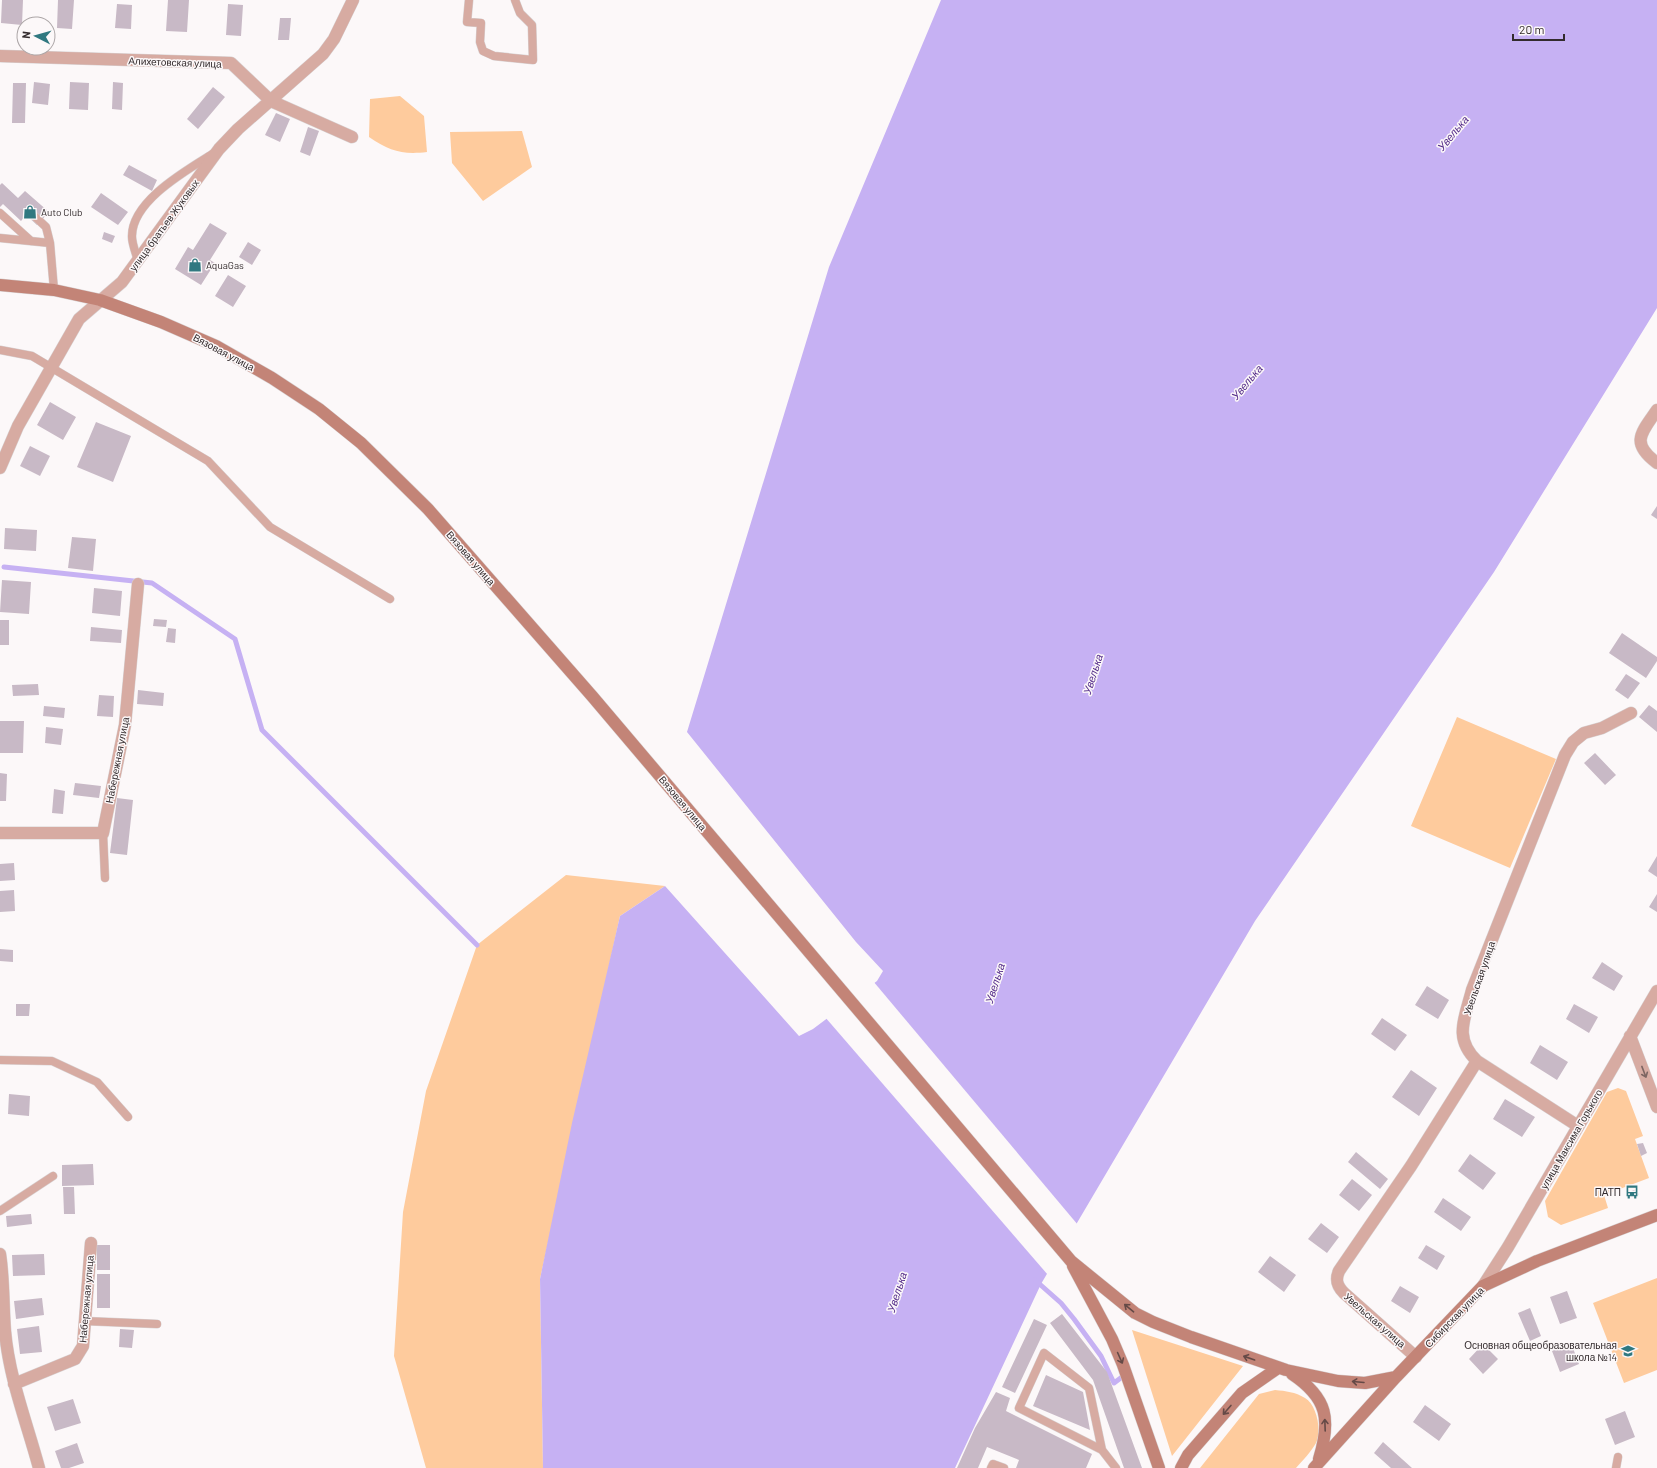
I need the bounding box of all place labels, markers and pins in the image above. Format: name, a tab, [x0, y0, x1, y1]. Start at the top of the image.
shop icon: Auto Club	[22, 204, 38, 220]
place label: Auto Club	[41, 206, 83, 218]
shop icon: AquaGas	[187, 257, 203, 273]
place label: AquaGas	[206, 259, 244, 271]
bus stop icon: ПАТП	[1624, 1184, 1640, 1200]
place label: ПАТП	[1595, 1186, 1621, 1198]
place label: Основная общеобразовательная школа №14	[1464, 1339, 1617, 1363]
school or university icon: Основная общеобразовательная школа №14	[1620, 1343, 1636, 1359]

